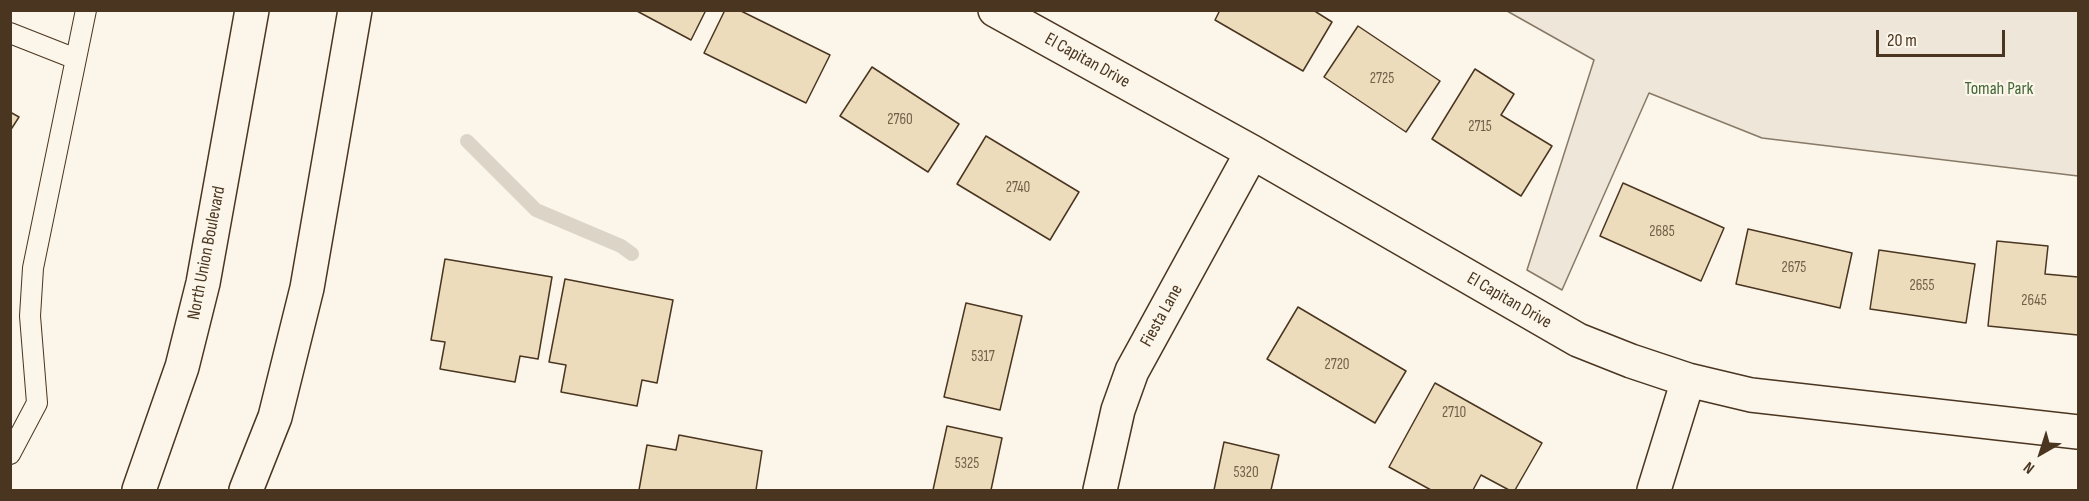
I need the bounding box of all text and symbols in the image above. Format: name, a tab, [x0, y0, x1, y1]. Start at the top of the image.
scale bar	[1879, 18, 2008, 56]
street label: El Capitan Drive	[1041, 29, 1133, 93]
text: 20 m	[1887, 30, 1917, 51]
house number: 2725	[1370, 70, 1394, 88]
park label: Tomah Park	[1965, 78, 2033, 100]
house number: 2760	[887, 111, 913, 129]
house number: 2715	[1468, 118, 1492, 136]
house number: 2740	[1006, 179, 1030, 197]
street label: North Union Boulevard	[183, 184, 231, 322]
house number: 2685	[1649, 223, 1675, 241]
house number: 2675	[1782, 259, 1806, 277]
street label: El Capitan Drive	[1463, 268, 1555, 334]
house number: 2655	[1910, 277, 1934, 295]
street label: Fiesta Lane	[1136, 281, 1188, 351]
house number: 2645	[2021, 292, 2047, 310]
house number: 5317	[971, 348, 995, 366]
house number: 2720	[1324, 356, 1350, 374]
house number: 2710	[1442, 404, 1466, 422]
north arrow	[2011, 423, 2071, 483]
house number: 5325	[955, 455, 979, 473]
text: N	[2020, 457, 2039, 477]
house number: 5320	[1233, 464, 1259, 482]

